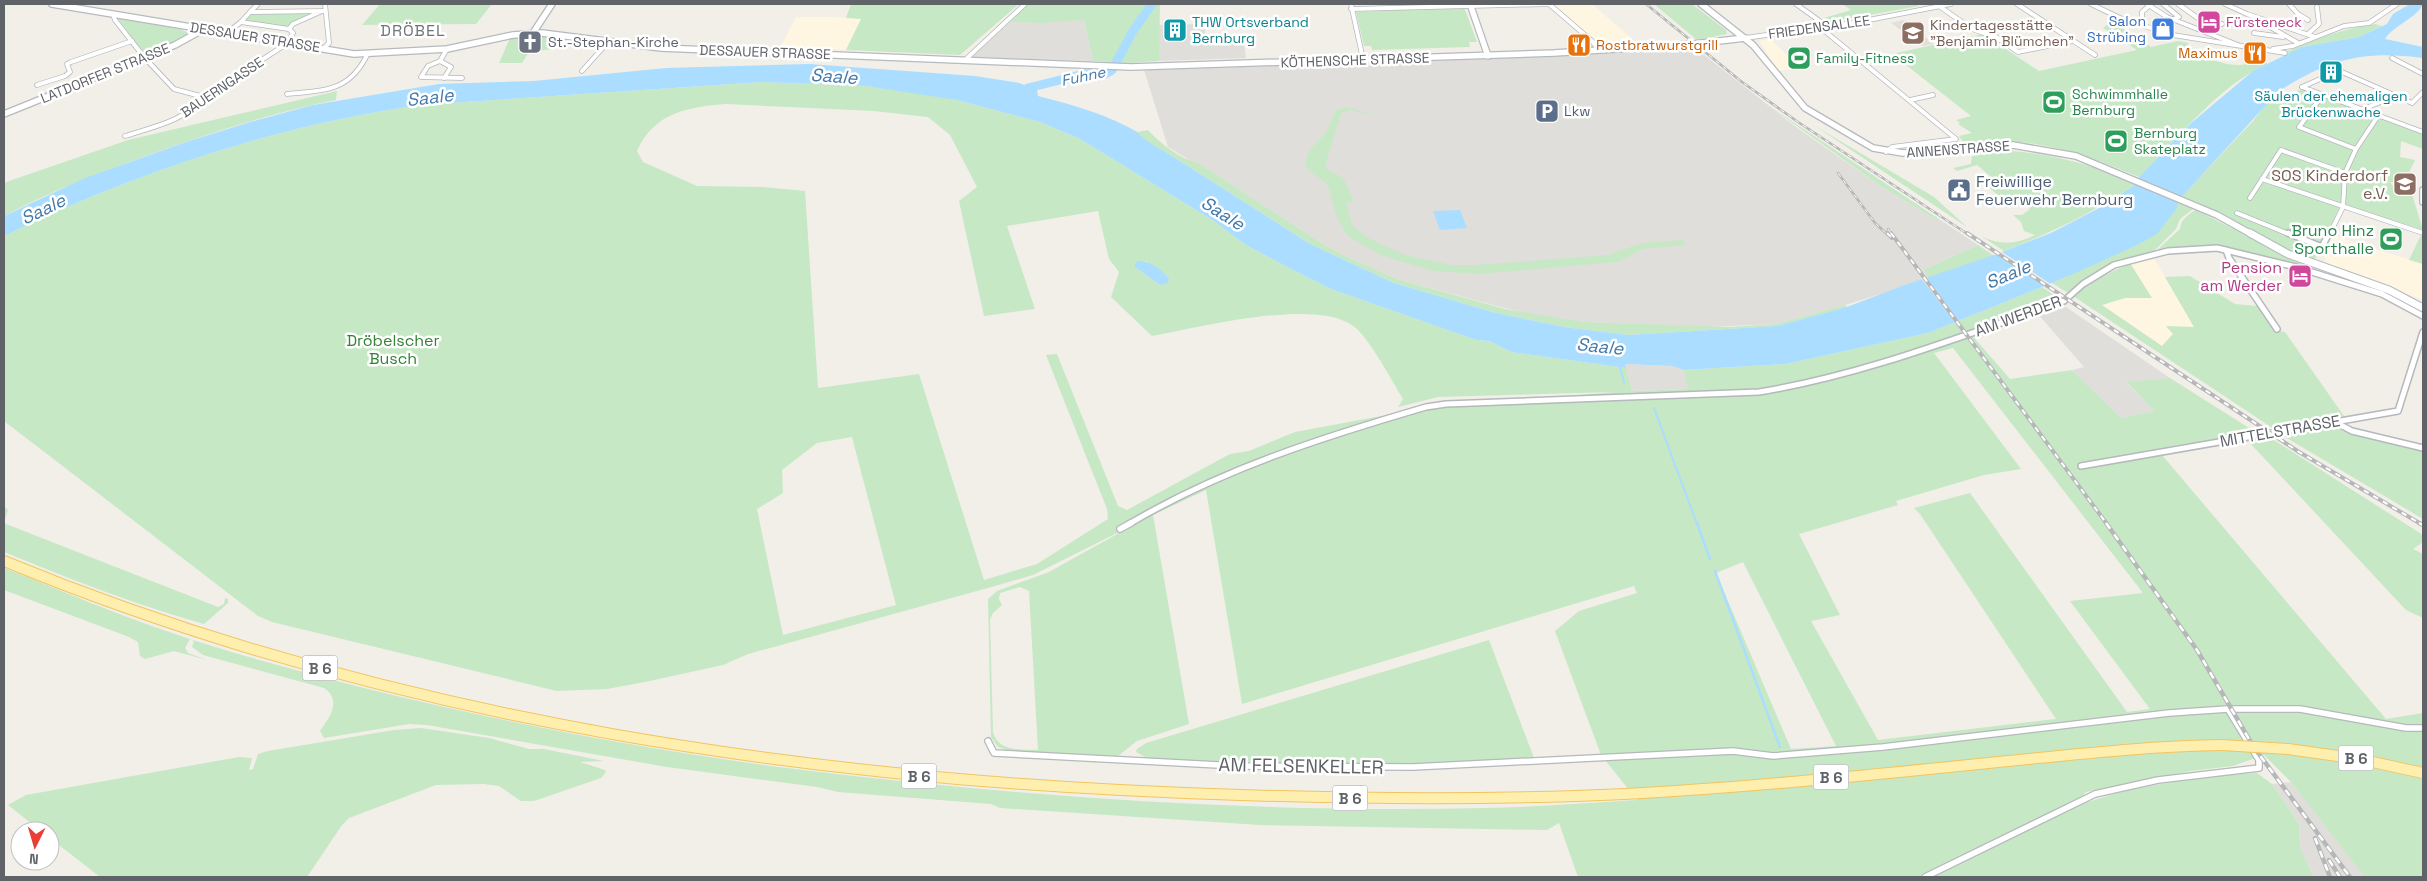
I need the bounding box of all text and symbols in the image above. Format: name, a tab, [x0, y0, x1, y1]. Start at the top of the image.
hotel icon: Fürsteneck	[2196, 9, 2222, 35]
street label: FRIEDENSALLEE	[1767, 11, 1871, 43]
place label: Salon Strübing	[2087, 12, 2146, 46]
place label: THW Ortsverband Bernburg	[1192, 13, 1309, 47]
place label: Fürsteneck	[2226, 13, 2302, 31]
place label: Kindertagesstätte "Benjamin Blümchen"	[1930, 16, 2074, 50]
shop icon: Salon Strübing	[2150, 16, 2176, 42]
building icon: THW Ortsverband Bernburg	[1162, 17, 1188, 43]
street label: DESSAUER STRASSE	[189, 18, 322, 56]
district label: DRÖBEL	[380, 20, 446, 41]
school or university icon: Kindertagesstätte "Benjamin Blümchen"	[1900, 20, 1926, 46]
church icon: St.-Stephan-Kirche	[517, 29, 543, 55]
restaurant icon: Rostbratwurstgrill	[1566, 32, 1592, 58]
place label: St.-Stephan-Kirche	[548, 33, 679, 51]
place label: Rostbratwurstgrill	[1596, 36, 1718, 54]
street label: LATDORFER STRASSE	[38, 39, 172, 107]
restaurant icon: Maximus	[2242, 40, 2268, 66]
street label: DESSAUER STRASSE	[699, 41, 831, 63]
place label: Maximus	[2178, 44, 2238, 62]
sports icon: Family-Fitness	[1786, 45, 1812, 71]
street label: KÖTHENSCHE STRASSE	[1280, 48, 1430, 72]
place label: Family-Fitness	[1816, 49, 1914, 67]
street label: BAUERNGASSE	[177, 53, 267, 121]
building icon: Säulen der ehemaligen Brückenwache	[2318, 59, 2344, 85]
water label: Fuhne	[1059, 62, 1108, 90]
water label: Saale	[810, 63, 859, 89]
water label: Saale	[405, 83, 456, 111]
place label: Schwimmhalle Bernburg	[2072, 85, 2168, 119]
place label: Säulen der ehemaligen Brückenwache	[2254, 87, 2408, 121]
sports icon: Schwimmhalle Bernburg	[2041, 89, 2067, 115]
parking icon: Lkw	[1534, 98, 1560, 124]
place label: Lkw	[1564, 102, 1590, 120]
place label: Bernburg Skateplatz	[2134, 124, 2206, 158]
sports icon: Bernburg Skateplatz	[2103, 128, 2129, 154]
street label: ANNENSTRASSE	[1906, 136, 2010, 162]
place label: SOS Kinderdorf e.V.	[2271, 165, 2388, 204]
place label: Freiwillige Feuerwehr Bernburg	[1976, 171, 2133, 210]
school or university icon: SOS Kinderdorf e.V.	[2392, 171, 2418, 197]
public building icon: Freiwillige Feuerwehr Bernburg	[1946, 177, 1972, 203]
water label: Saale	[17, 188, 70, 230]
water label: Saale	[1197, 191, 1250, 236]
place label: Bruno Hinz Sporthalle	[2291, 220, 2374, 259]
sports icon: Bruno Hinz Sporthalle	[2378, 226, 2404, 252]
water label: Saale	[1982, 254, 2035, 294]
place label: Pension am Werder	[2200, 257, 2282, 296]
hotel icon: Pension am Werder	[2287, 263, 2313, 289]
street label: AM WERDER	[1972, 291, 2064, 341]
park label: Dröbelscher Busch	[346, 330, 440, 369]
water label: Saale	[1576, 332, 1626, 360]
street label: MITTELSTRASSE	[2218, 410, 2342, 452]
road number: B 6	[302, 656, 338, 680]
road number: B 6	[2338, 746, 2374, 770]
street label: AM FELSENKELLER	[1218, 752, 1384, 780]
road number: B 6	[902, 764, 936, 788]
road number: B 6	[1814, 764, 1848, 790]
road number: B 6	[1332, 786, 1368, 810]
north arrow	[10, 821, 60, 871]
text: N	[28, 850, 39, 868]

